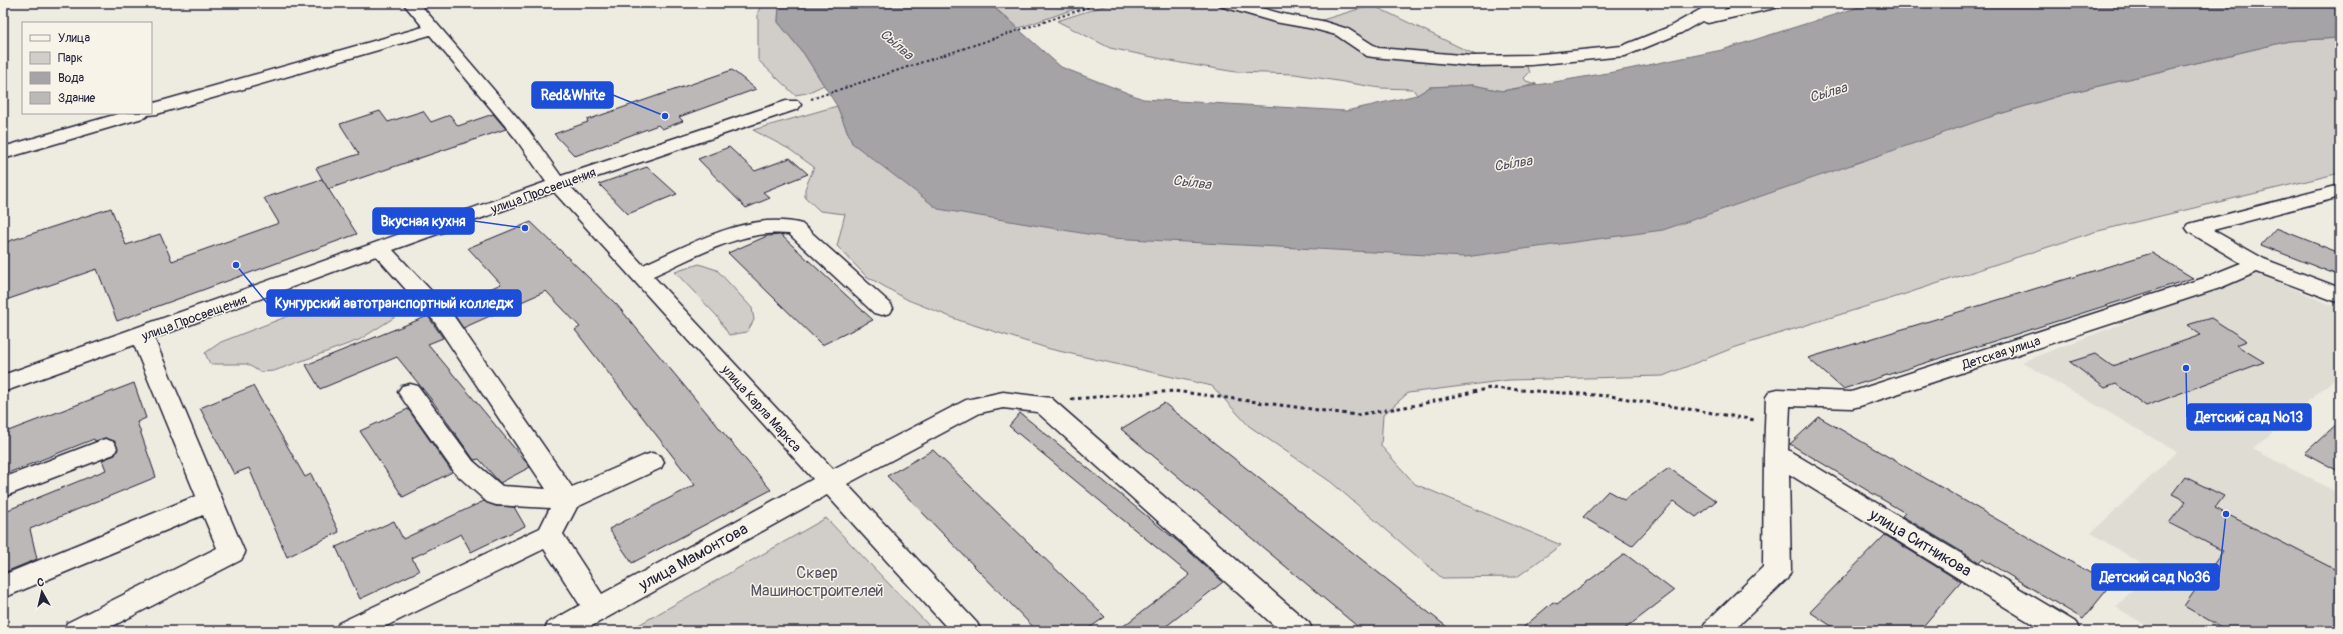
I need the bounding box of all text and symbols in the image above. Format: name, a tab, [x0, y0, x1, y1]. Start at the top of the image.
legend	[22, 22, 152, 114]
water label: Сы́лва	[877, 25, 918, 64]
text: Улица	[58, 31, 90, 46]
text: Парк	[58, 51, 83, 66]
text: Вода	[58, 71, 84, 86]
water label: Сы́лва	[1807, 79, 1850, 106]
callout: Red&White	[532, 82, 613, 108]
text: Red&White	[541, 87, 606, 104]
text: Здание	[58, 91, 95, 106]
water label: Сы́лва	[1493, 152, 1535, 175]
street label: улица Просвещения	[488, 164, 598, 218]
water label: Сы́лва	[1172, 172, 1214, 193]
callout: Вкусная кухня	[373, 208, 474, 234]
text: Вкусная кухня	[380, 213, 466, 230]
callout: Кунгурский автотранспортный колледж	[267, 290, 521, 316]
street label: улица Просвещения	[139, 291, 249, 345]
text: Кунгурский автотранспортный колледж	[275, 295, 514, 312]
street label: Детская улица	[1959, 333, 2042, 373]
street label: улица Карла Маркса	[717, 361, 804, 455]
callout: Детский сад №13	[2187, 404, 2311, 430]
text: Детский сад №13	[2194, 409, 2303, 426]
street label: улица Ситникова	[1865, 504, 1975, 581]
street label: улица Мамонтова	[635, 519, 751, 596]
park label: Сквер Машиностроителей	[751, 563, 883, 601]
callout: Детский сад №36	[2092, 564, 2219, 590]
text: Детский сад №36	[2099, 569, 2210, 586]
north arrow	[22, 572, 62, 612]
text: С	[36, 576, 45, 590]

